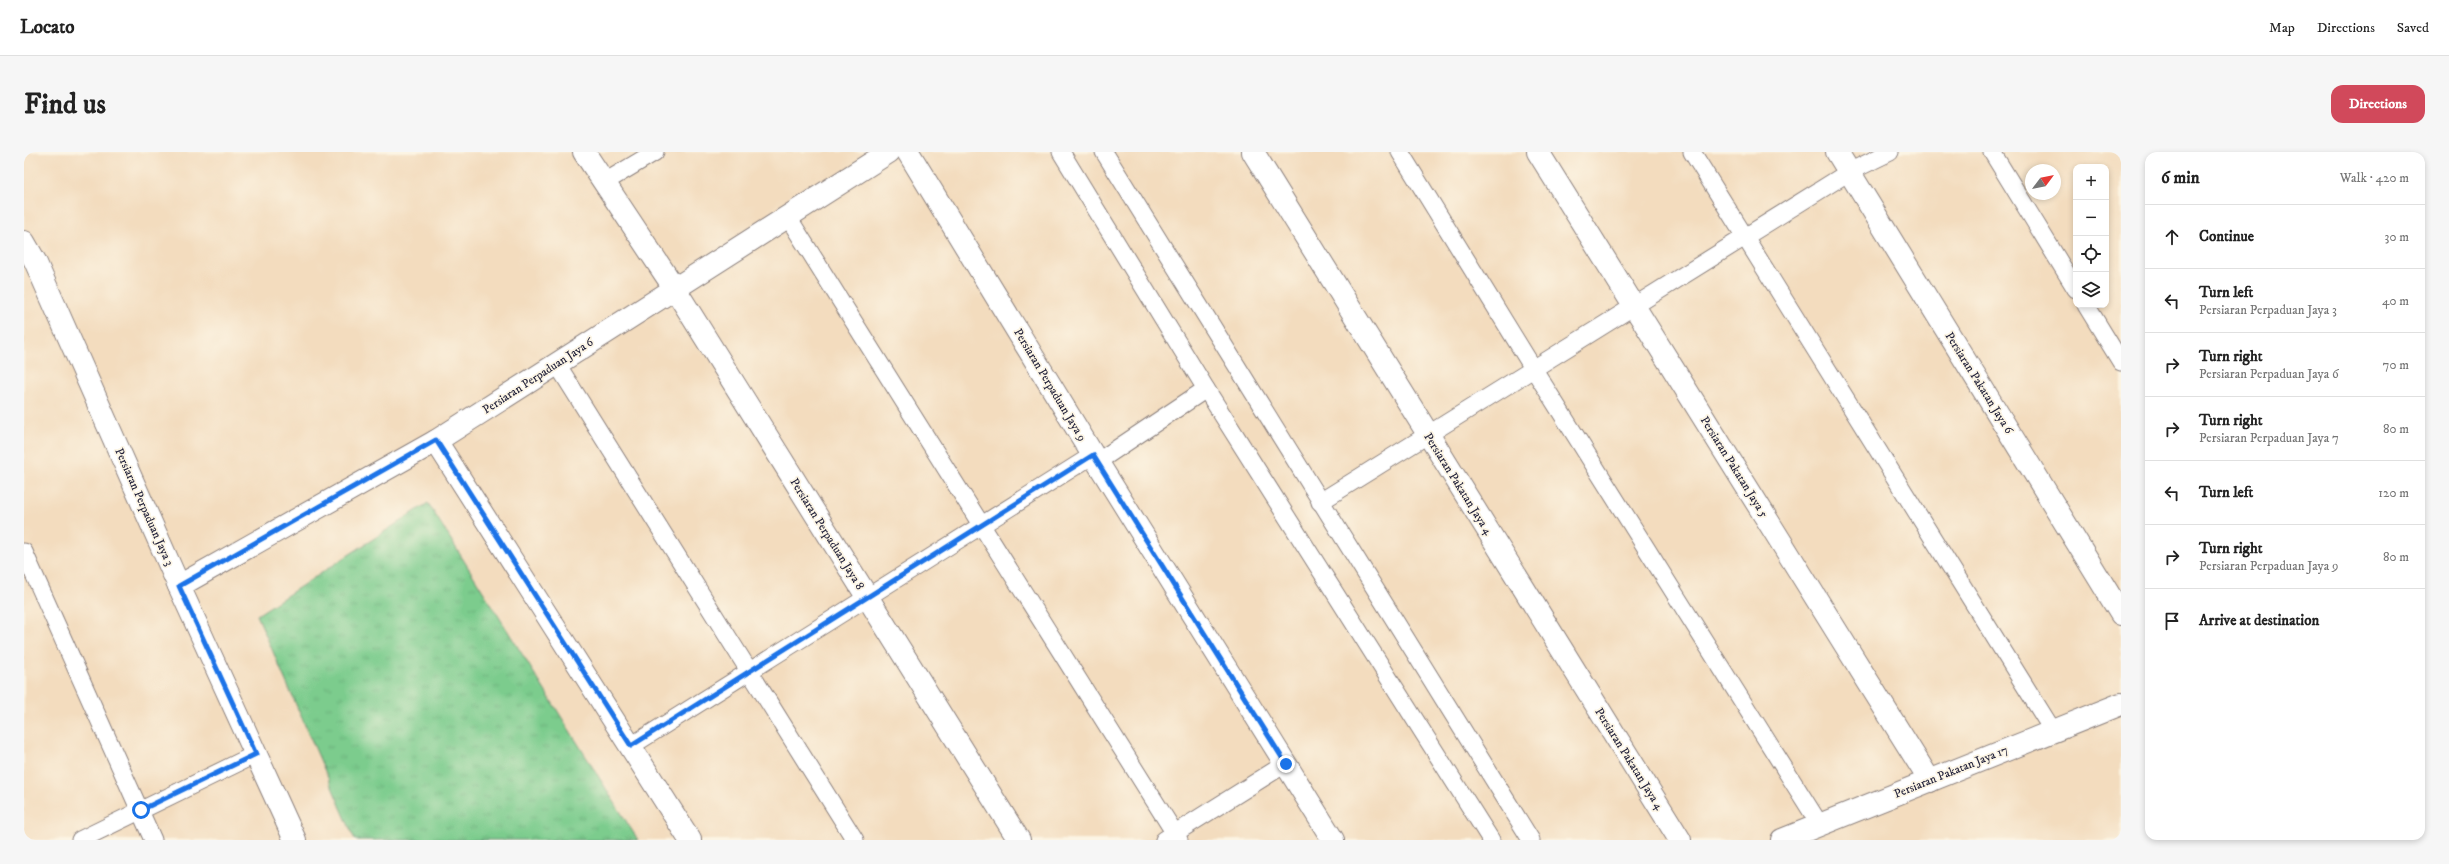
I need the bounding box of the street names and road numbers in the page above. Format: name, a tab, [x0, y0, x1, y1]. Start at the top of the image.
street label: Persiaran Perpaduan Jaya 9	[1010, 326, 1090, 444]
street label: Persiaran Pakatan Jaya 6	[1942, 329, 2017, 437]
street label: Persiaran Perpaduan Jaya 6	[480, 334, 597, 417]
street label: Persiaran Pakatan Jaya 5	[1697, 414, 1771, 520]
street label: Persiaran Pakatan Jaya 4	[1420, 430, 1496, 539]
street label: Persiaran Perpaduan Jaya 3	[111, 446, 177, 568]
street label: Persiaran Perpaduan Jaya 8	[786, 475, 868, 593]
street label: Persiaran Pakatan Jaya 4	[1591, 705, 1667, 814]
street label: Persiaran Pakatan Jaya 17	[1892, 742, 2010, 802]

